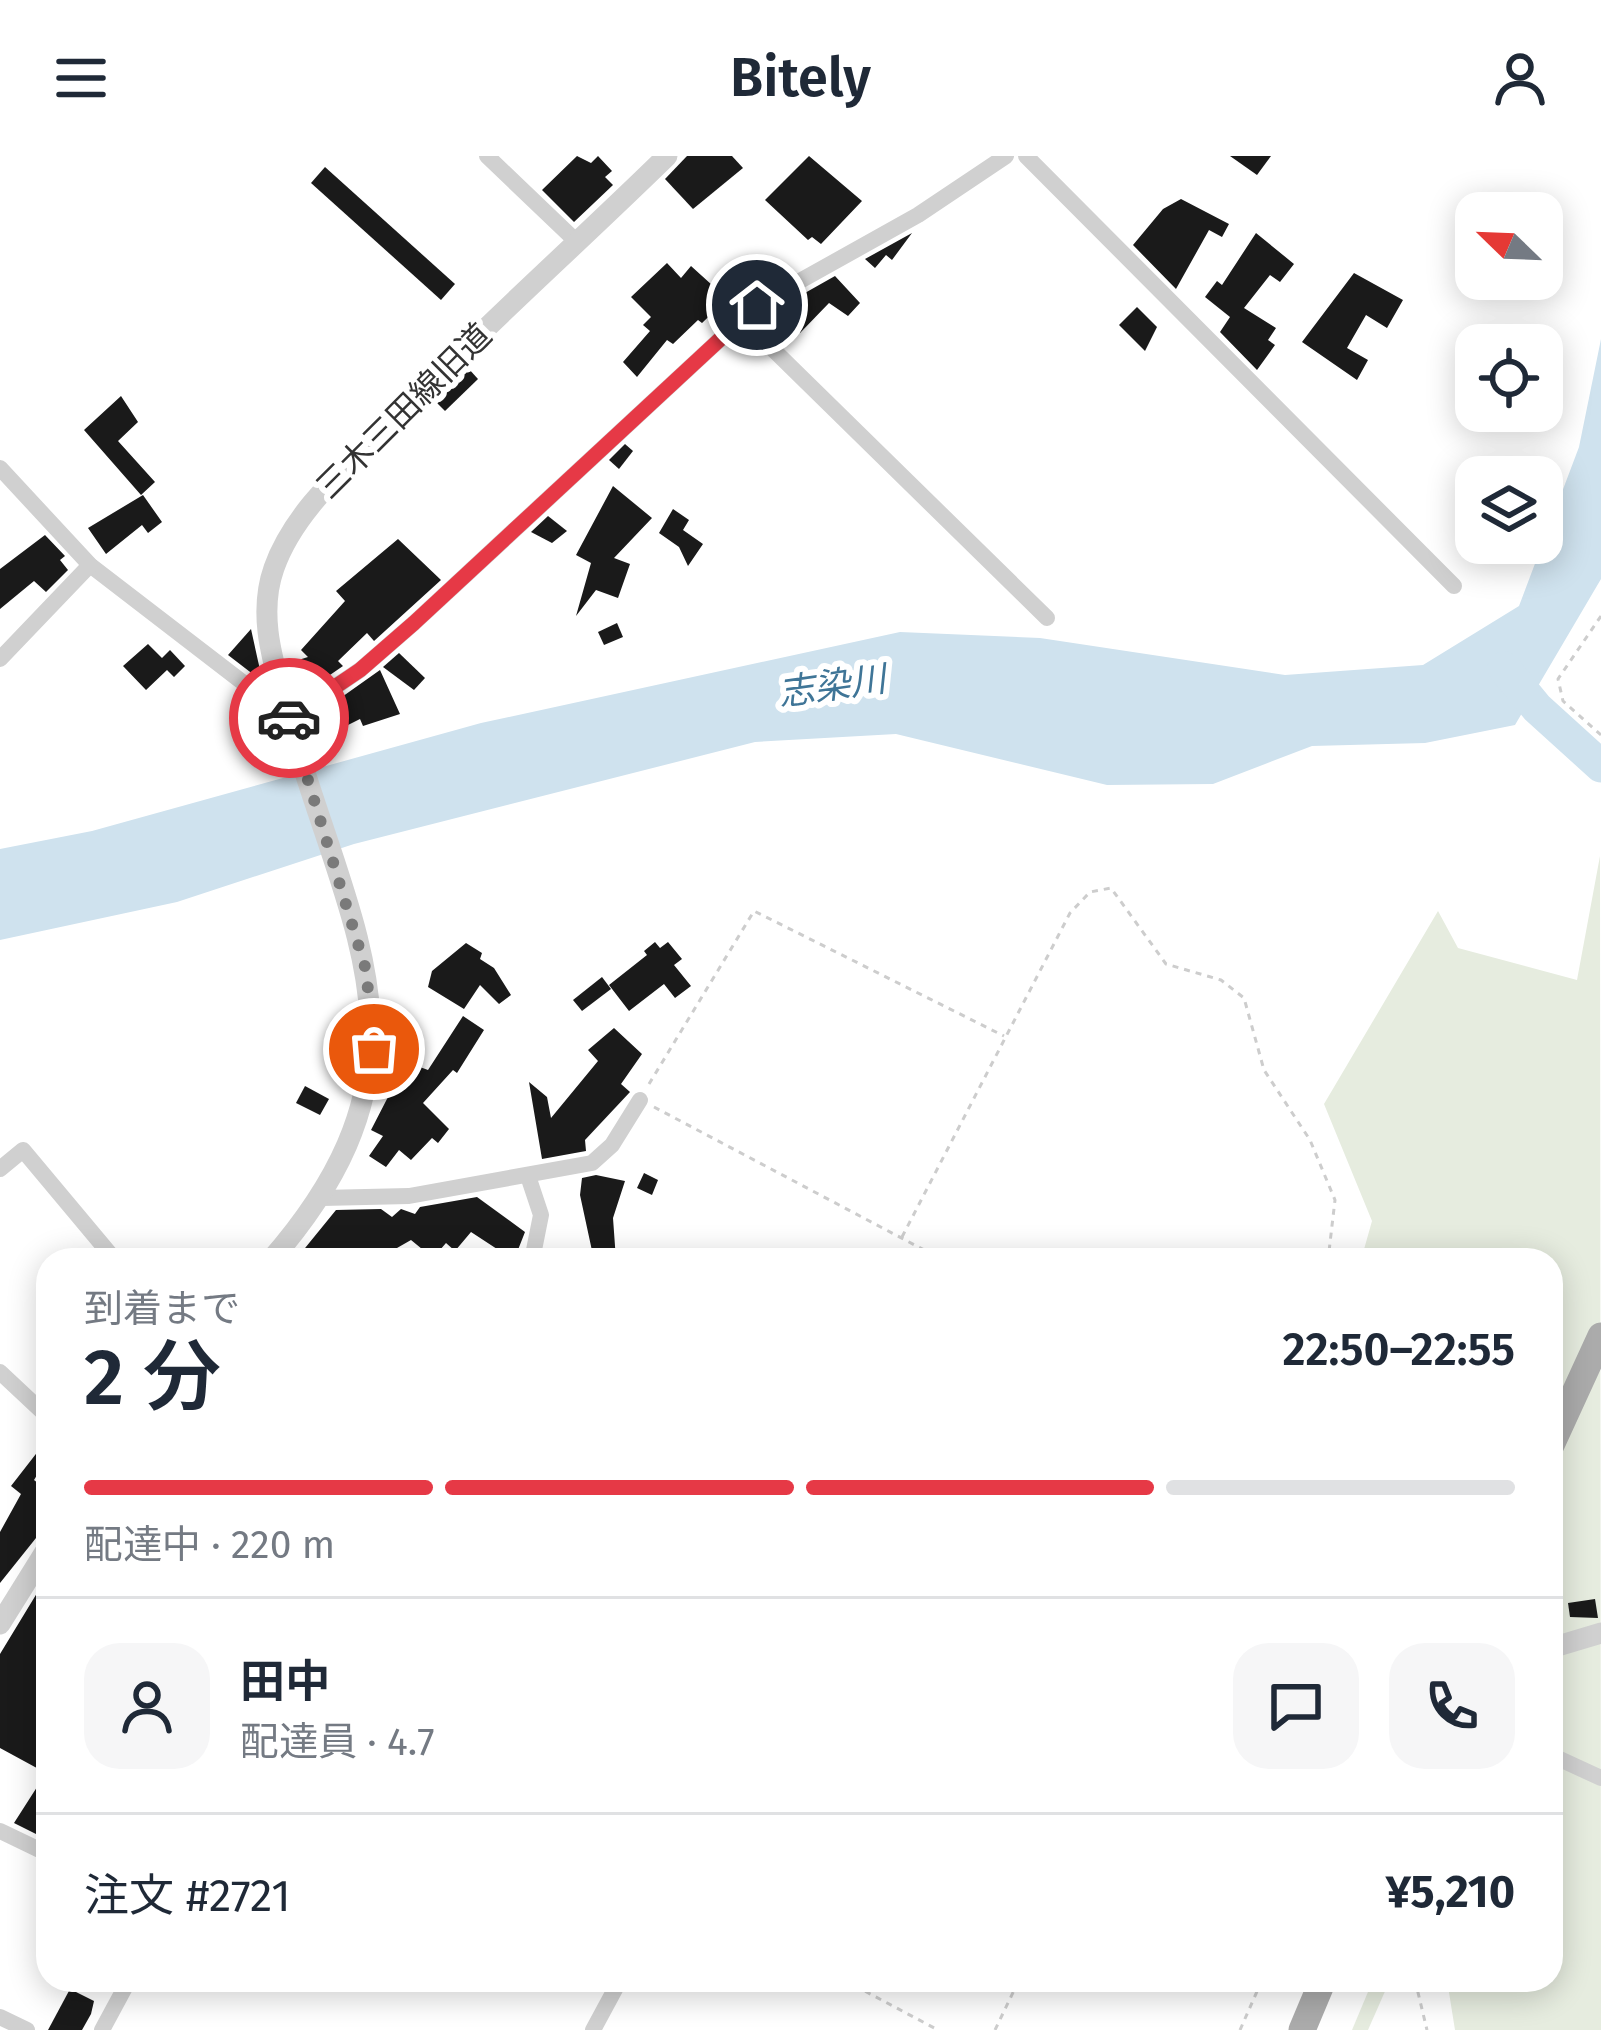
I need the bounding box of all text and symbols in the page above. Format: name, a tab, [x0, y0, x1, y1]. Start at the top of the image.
icon: menu	[48, 45, 114, 111]
icon: person	[1487, 45, 1553, 111]
text: Bitely	[730, 46, 871, 110]
north arrow	[1455, 192, 1563, 300]
map controls	[1455, 192, 1563, 564]
pin	[706, 254, 808, 356]
icon: home	[724, 272, 790, 338]
street label: 三木三田線旧道	[308, 315, 500, 507]
button: locate	[1455, 324, 1563, 432]
button: layers	[1455, 456, 1563, 564]
water label: 志染川	[775, 656, 892, 715]
courier	[229, 658, 349, 778]
icon: car	[256, 685, 322, 751]
pin	[323, 998, 425, 1100]
icon: bag	[341, 1016, 407, 1082]
text: 到着まで	[84, 1286, 240, 1332]
text: 22:50–22:55	[1283, 1323, 1515, 1377]
text: 2 分	[84, 1331, 221, 1425]
text: 配達中 · 220 m	[84, 1522, 335, 1568]
button: person	[84, 1643, 210, 1769]
button: chat	[1233, 1643, 1359, 1769]
button: phone	[1389, 1643, 1515, 1769]
text: 田中	[240, 1655, 330, 1709]
text: 配達員 · 4.7	[240, 1719, 434, 1765]
text: ¥5,210	[1385, 1865, 1515, 1919]
text: 注文 #2721	[84, 1869, 291, 1923]

